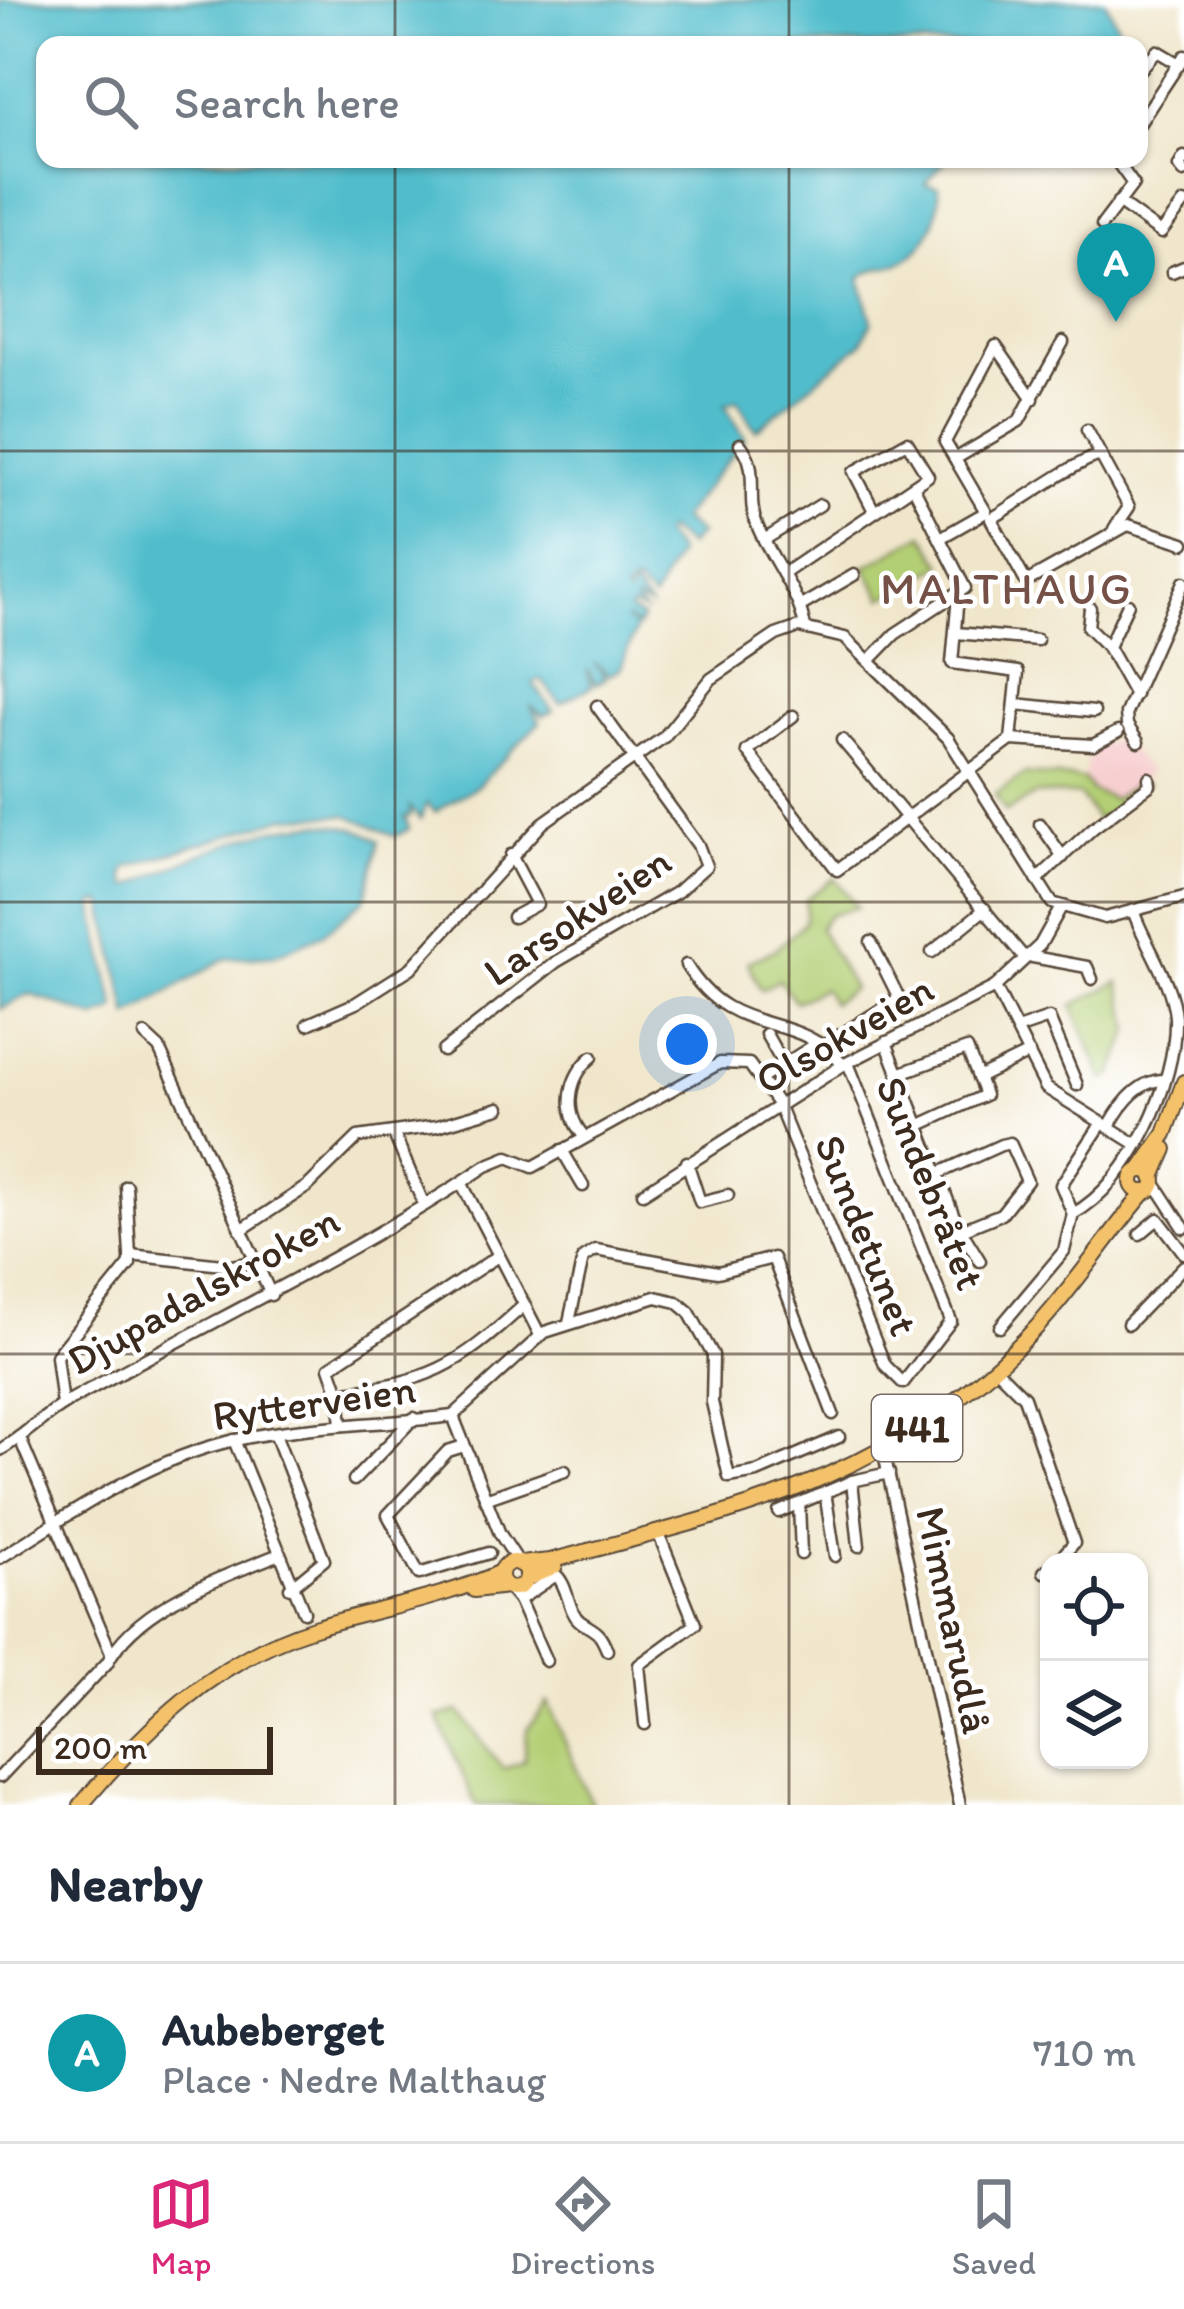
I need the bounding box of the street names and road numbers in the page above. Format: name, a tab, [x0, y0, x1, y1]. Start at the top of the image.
street label: Larsokveien	[474, 835, 680, 997]
street label: Olsokveien	[746, 963, 942, 1105]
street label: Sundebråtet	[865, 1069, 997, 1297]
street label: Sundetunet	[804, 1127, 930, 1343]
street label: Djupadalskroken	[58, 1194, 348, 1386]
street label: Rytterveien	[209, 1363, 419, 1441]
road number: 441	[872, 1395, 962, 1461]
street label: Mimmarudlå	[905, 1502, 1003, 1738]

